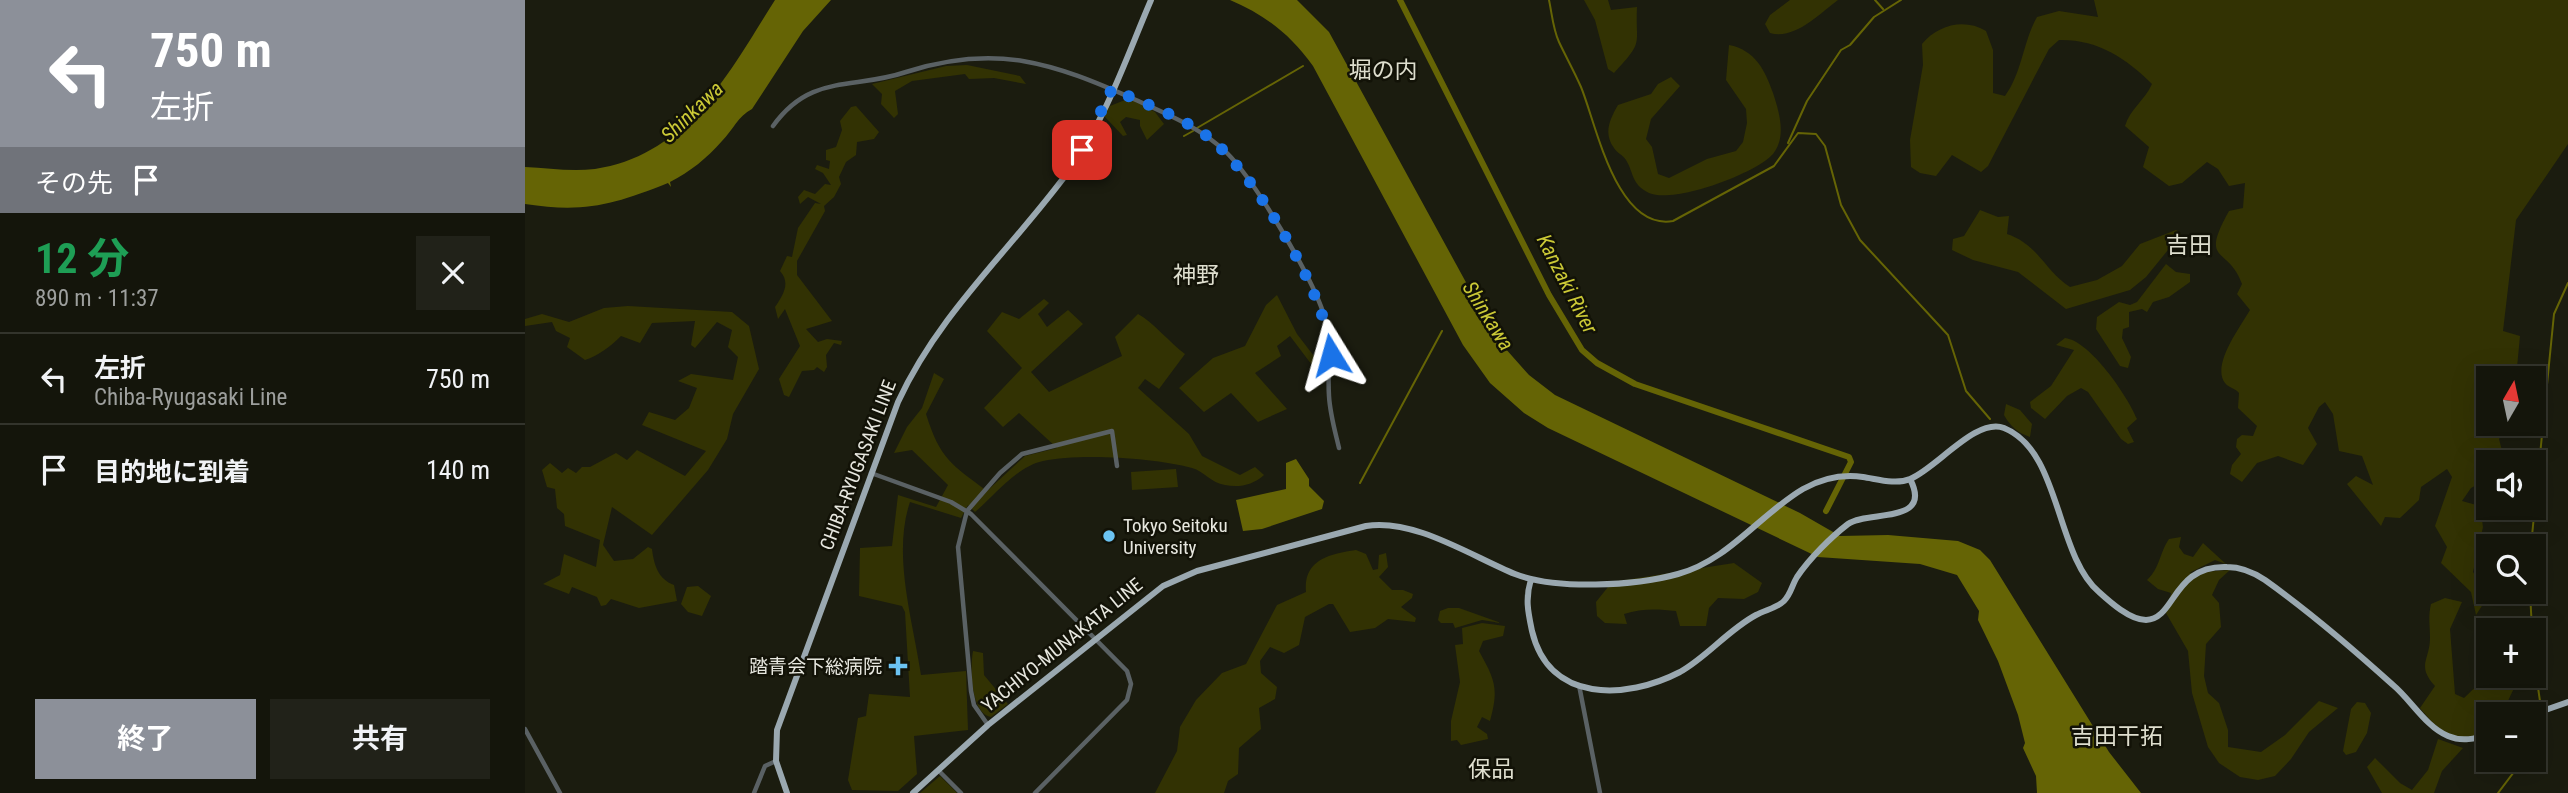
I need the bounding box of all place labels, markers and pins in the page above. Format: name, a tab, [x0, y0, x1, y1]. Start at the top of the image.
pin	[1052, 120, 1112, 180]
place label: Tokyo Seitoku University	[1123, 514, 1228, 559]
marker: Tokyo Seitoku University	[1101, 528, 1117, 544]
place label: 踏青会下総病院	[749, 655, 882, 678]
marker: 踏青会下総病院	[888, 656, 908, 676]

